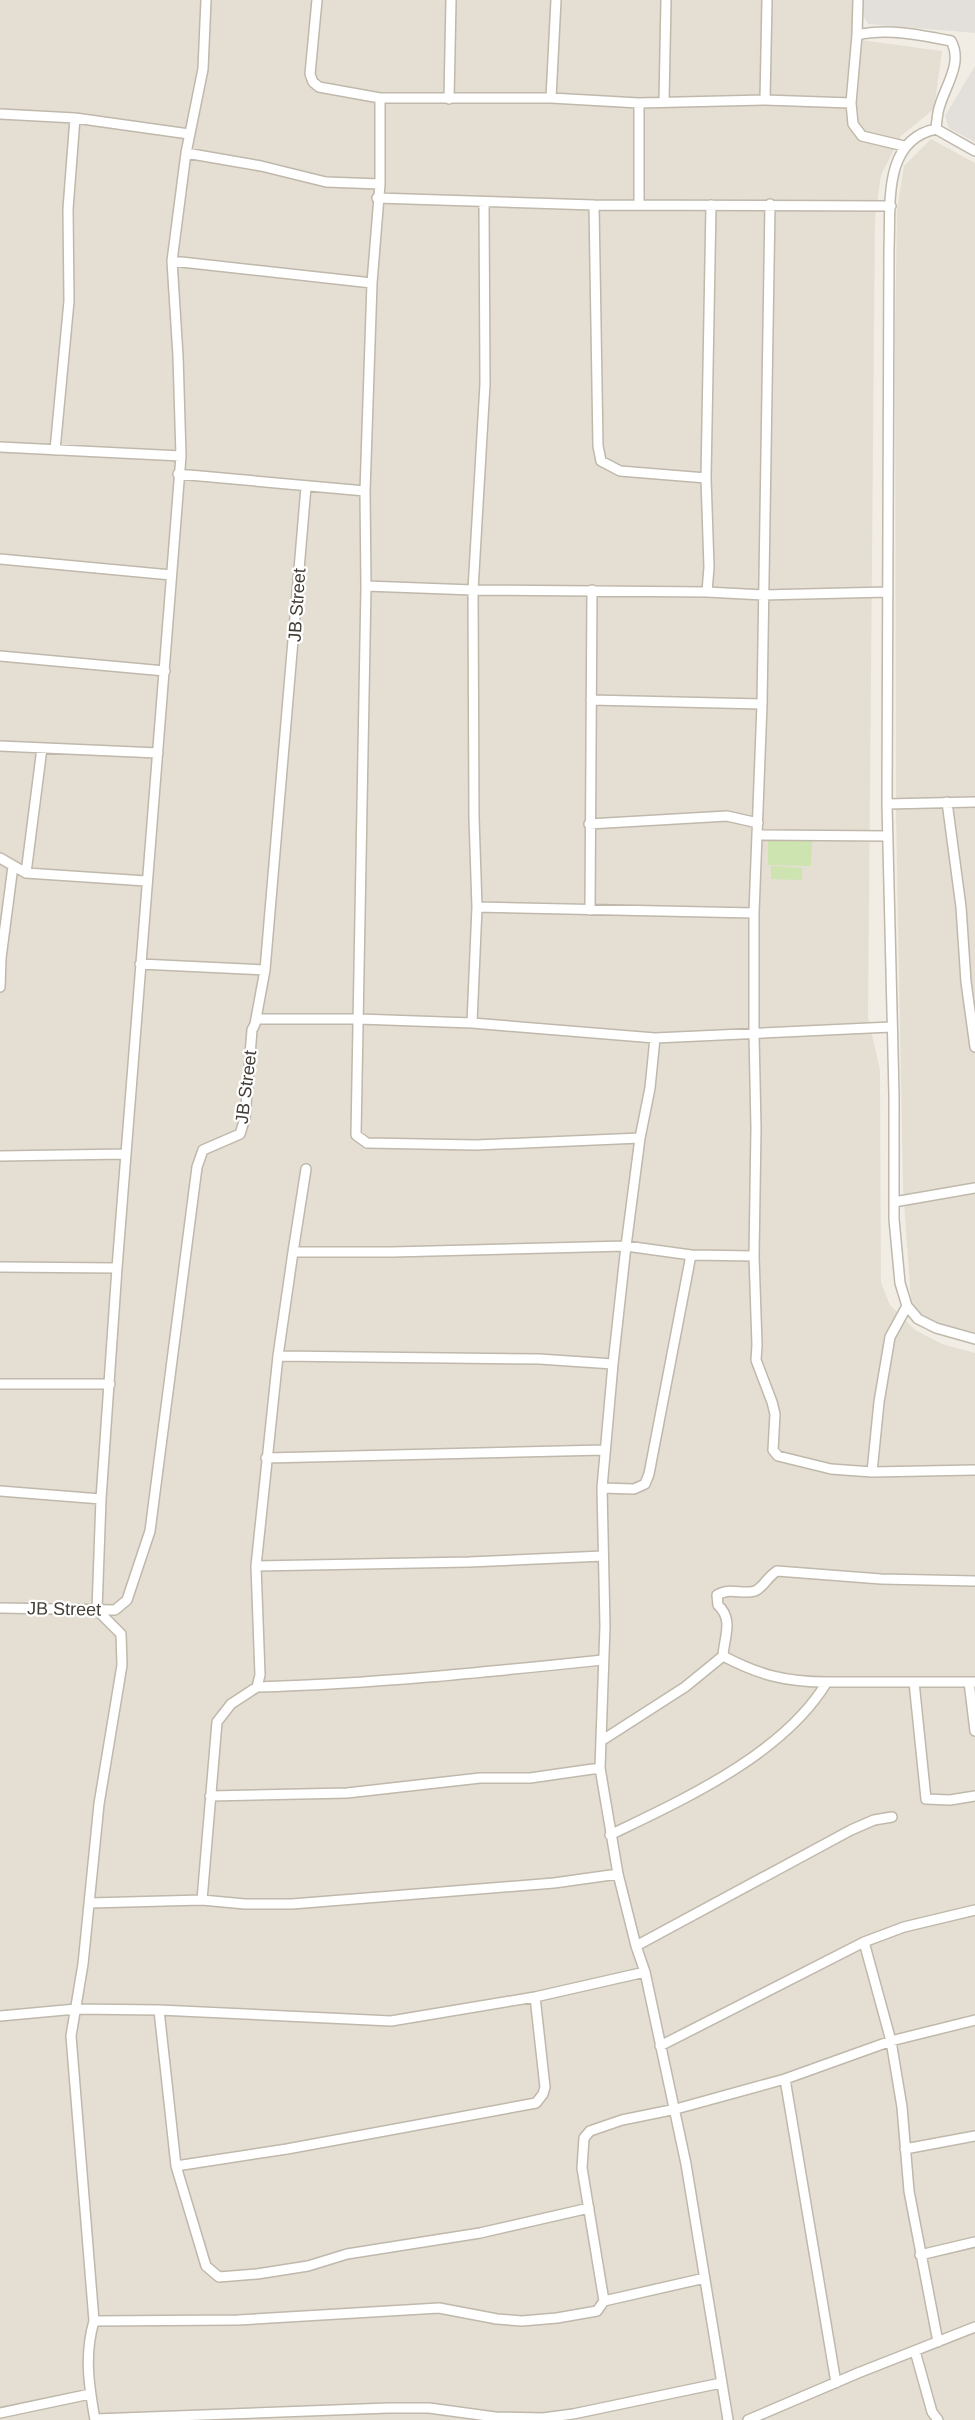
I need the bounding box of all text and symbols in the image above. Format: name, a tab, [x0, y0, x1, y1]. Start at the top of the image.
street label: JB Street	[284, 567, 310, 643]
street label: JB Street	[232, 1049, 260, 1125]
street label: JB Street	[27, 1598, 101, 1620]

